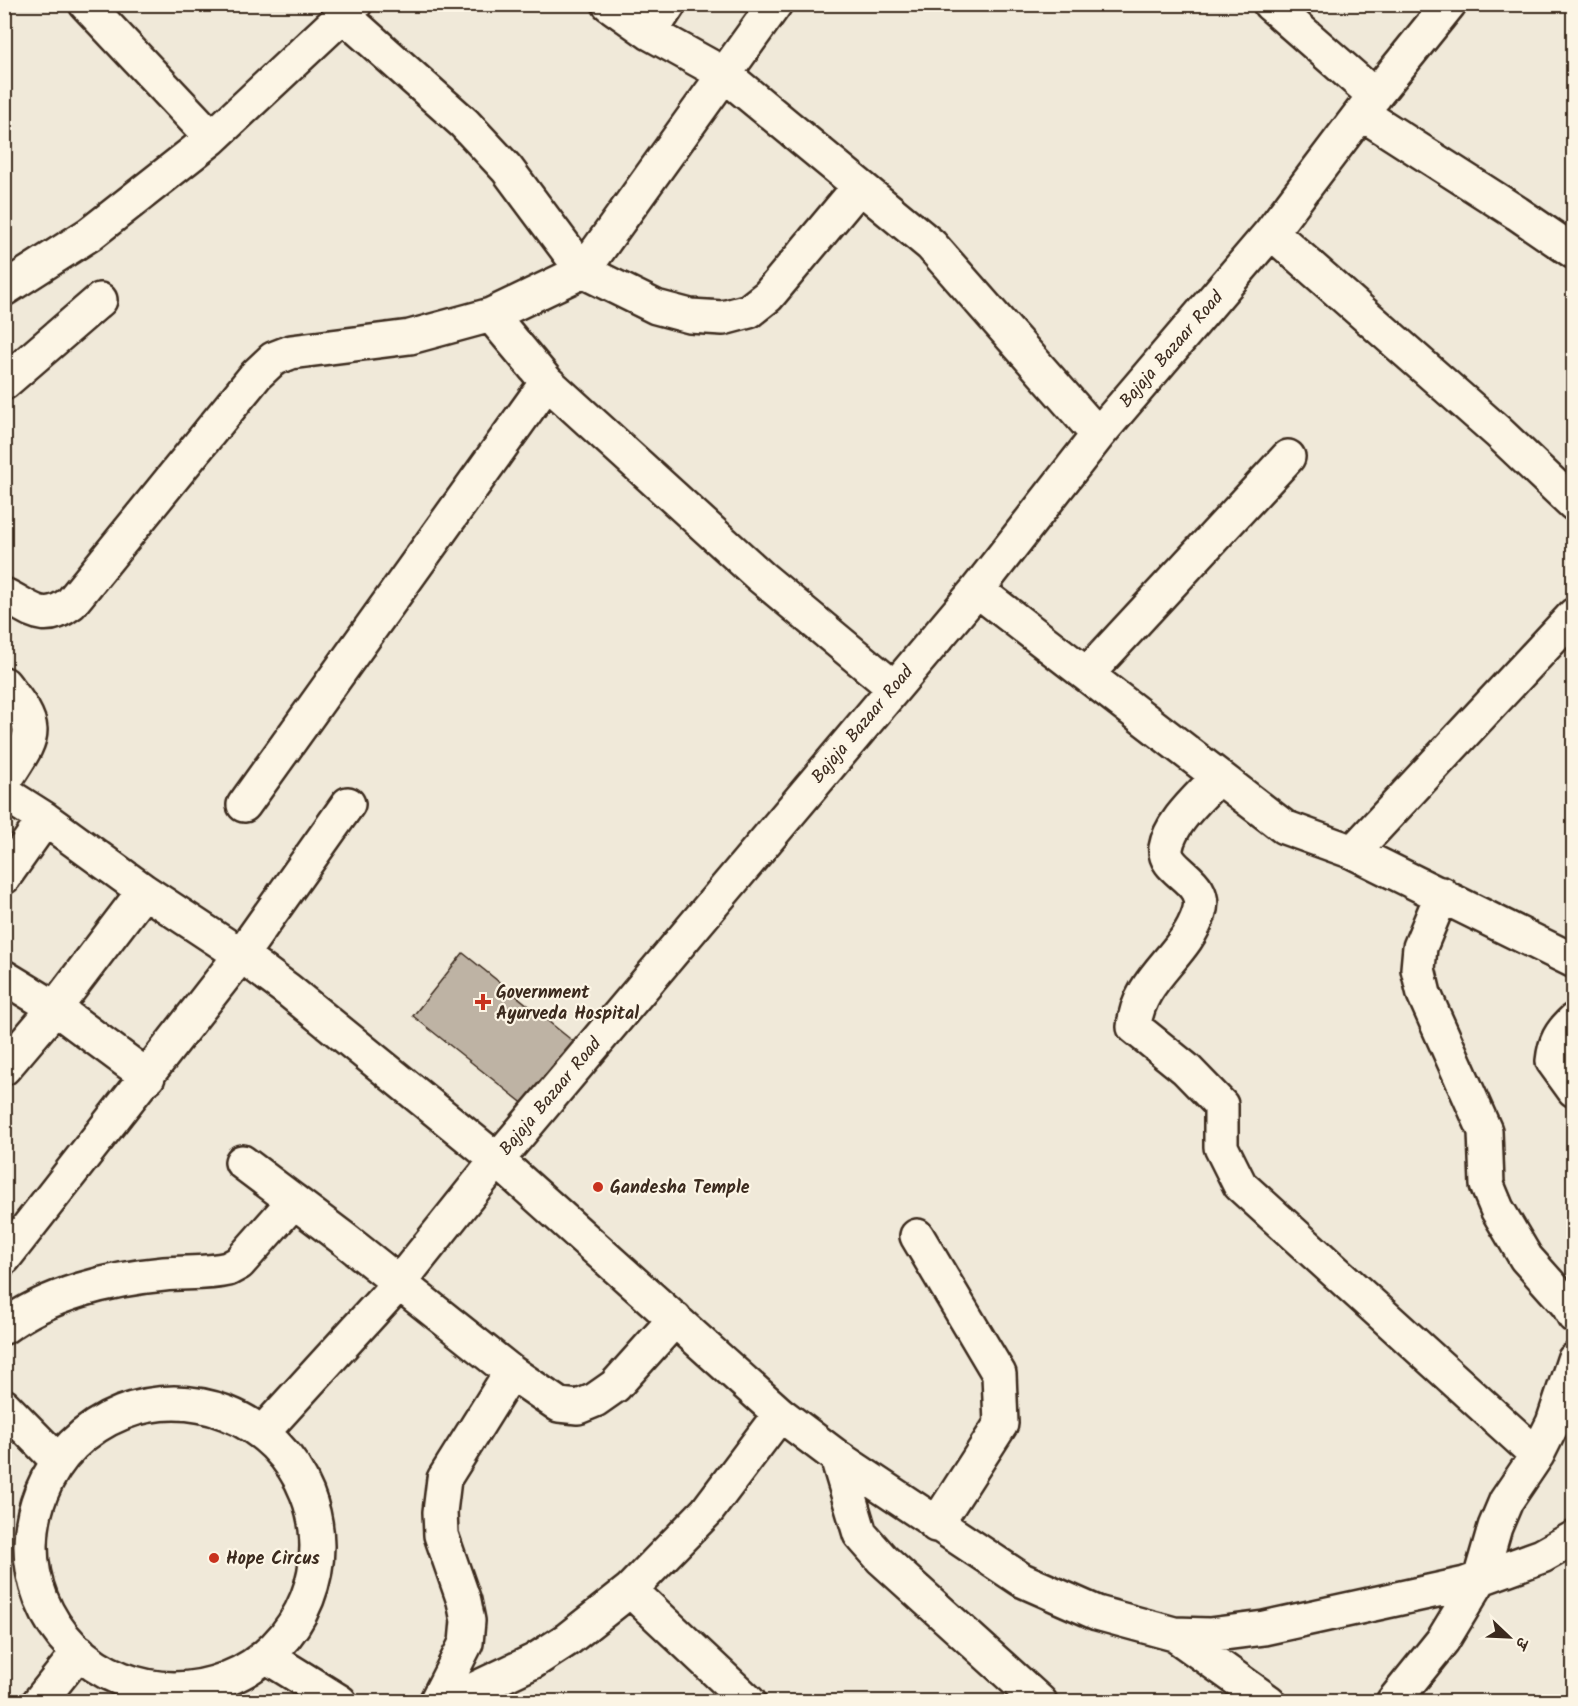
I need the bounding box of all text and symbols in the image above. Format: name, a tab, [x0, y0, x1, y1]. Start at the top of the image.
street label: Bajaja Bazaar Road	[1113, 284, 1232, 415]
street label: Bajaja Bazaar Road	[805, 659, 922, 791]
place label: Government Ayurveda Hospital	[496, 979, 639, 1029]
marker: Government Ayurveda Hospital	[474, 993, 492, 1011]
street label: Bajaja Bazaar Road	[493, 1031, 610, 1163]
place label: Gandesha Temple	[610, 1174, 750, 1203]
marker: Gandesha Temple	[591, 1180, 605, 1194]
place label: Hope Circus	[226, 1545, 320, 1574]
marker: Hope Circus	[207, 1551, 221, 1565]
north arrow	[1479, 1607, 1539, 1667]
text: उ	[1507, 1633, 1535, 1655]

